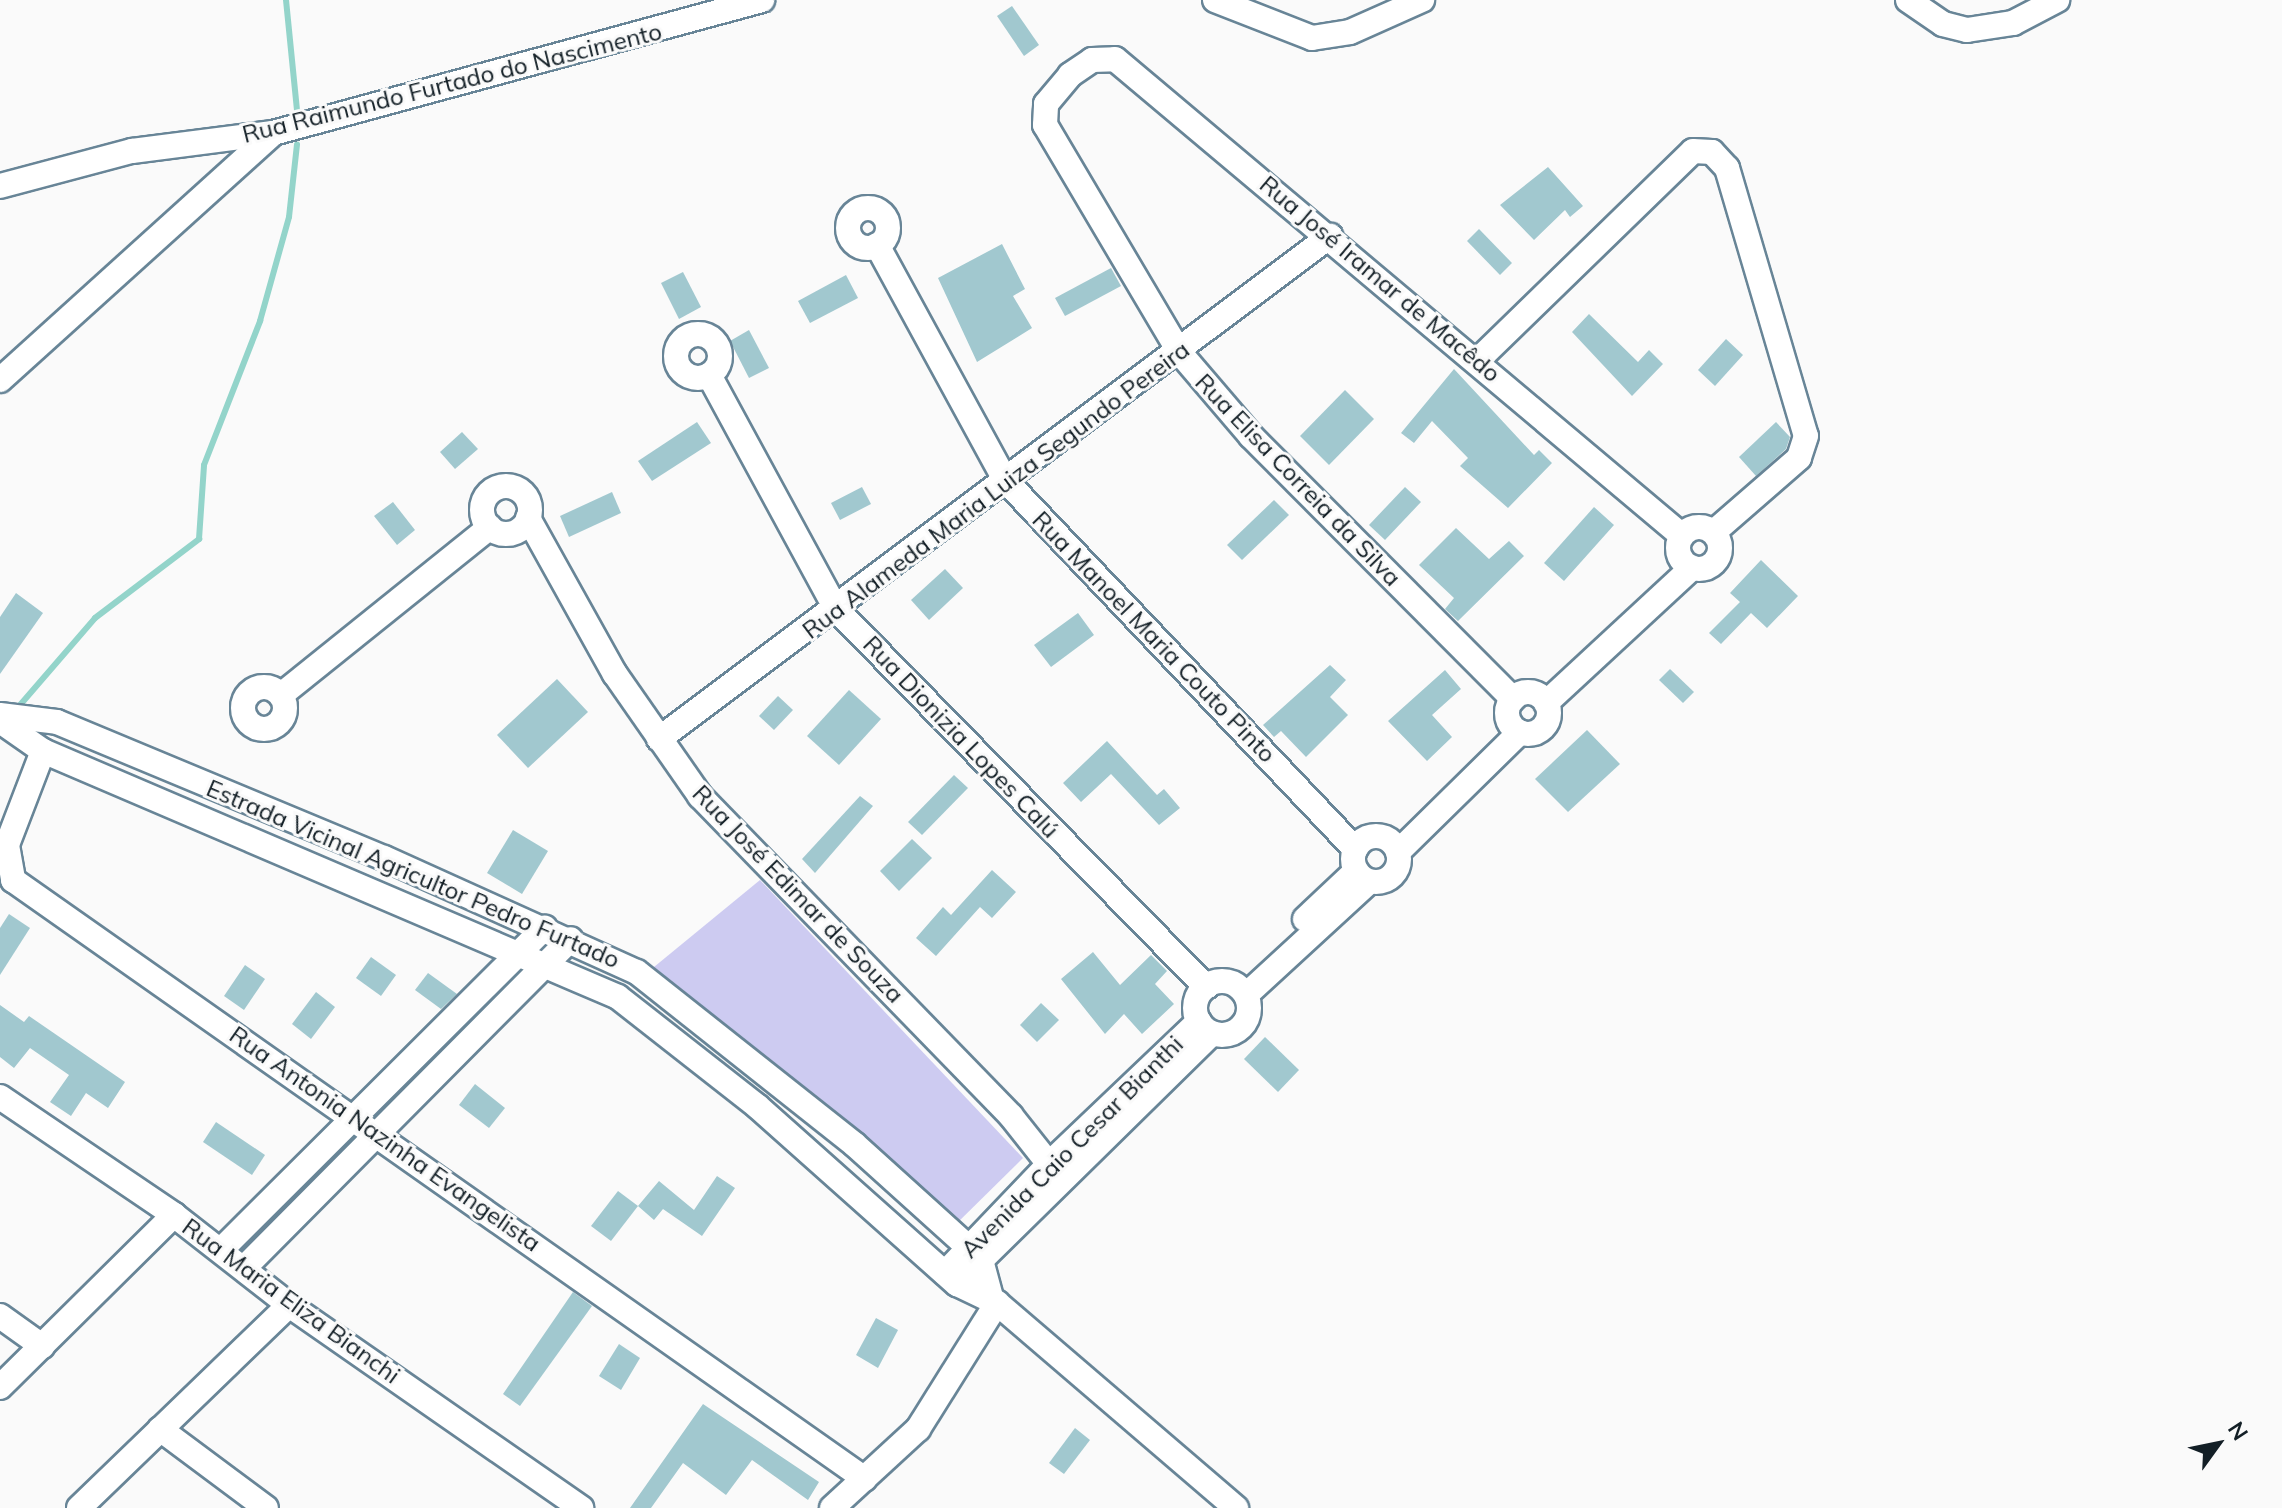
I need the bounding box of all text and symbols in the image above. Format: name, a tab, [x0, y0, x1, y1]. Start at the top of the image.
street label: Rua Raimundo Furtado do Nascimento	[239, 17, 665, 149]
street label: Rua José Iramar de Macêdo	[1254, 170, 1506, 388]
street label: Rua Alameda Maria Luiza Segundo Pereira	[797, 335, 1195, 645]
street label: Rua Elisa Correia da Silva	[1189, 368, 1407, 592]
street label: Rua Manoel Maria Couto Pinto	[1026, 506, 1282, 768]
street label: Rua Dionizia Lopes Calú	[857, 630, 1065, 844]
street label: Estrada Vicinal Agricultor Pedro Furtado	[202, 774, 624, 974]
street label: Rua José Edimar de Souza	[686, 779, 910, 1009]
street label: Rua Antonia Nazinha Evangelista	[224, 1020, 546, 1258]
street label: Avenida Caio Cesar Bianthi	[955, 1030, 1189, 1264]
street label: Rua Maria Eliza Bianchi	[177, 1212, 405, 1390]
north arrow	[2178, 1404, 2258, 1484]
text: N	[2222, 1416, 2254, 1446]

